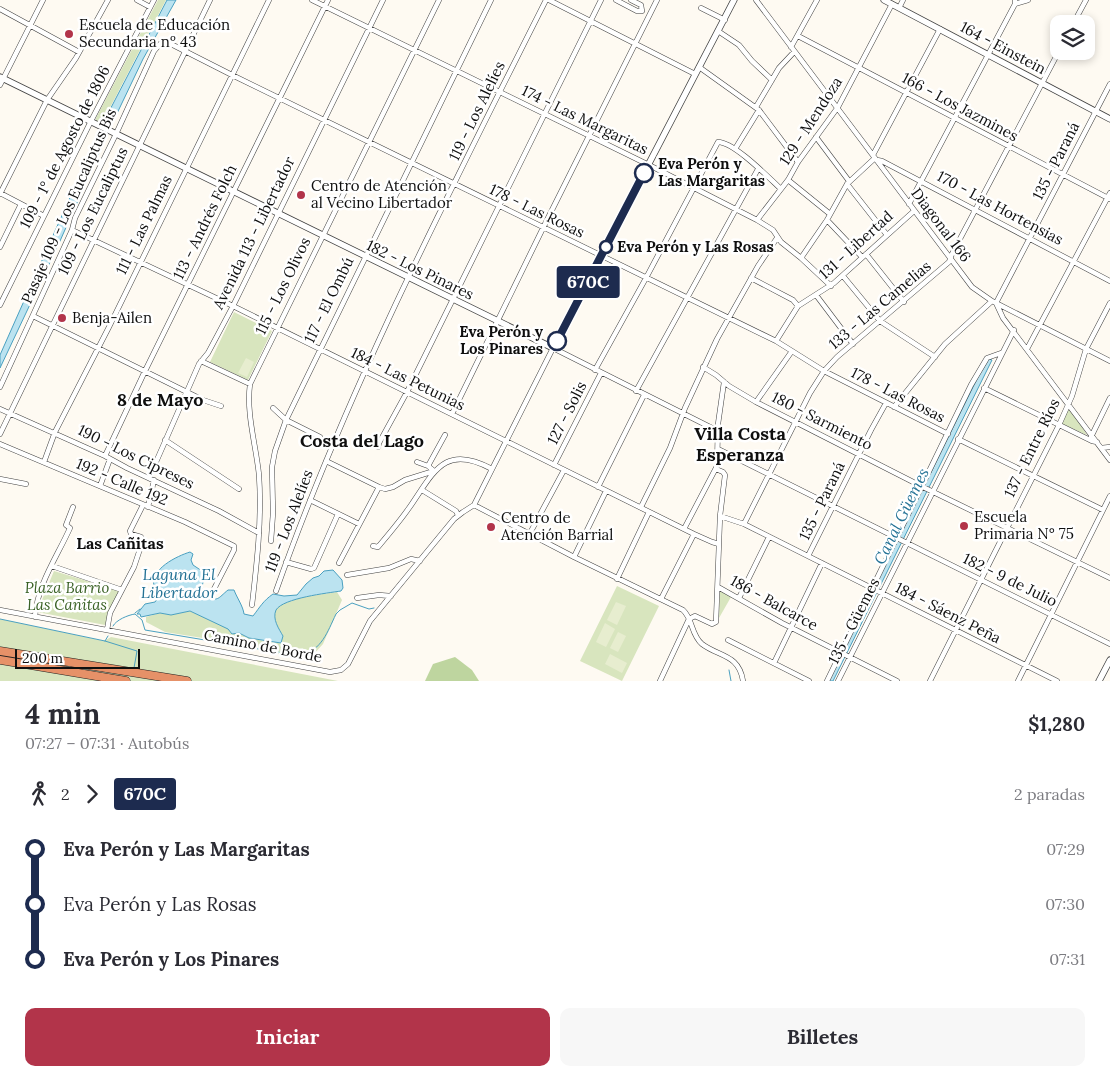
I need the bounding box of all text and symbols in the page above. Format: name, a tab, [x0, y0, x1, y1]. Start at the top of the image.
place label: Escuela de Educación Secundaria nº 43	[79, 15, 230, 51]
map controls	[1050, 15, 1095, 60]
button: layers	[1050, 15, 1095, 60]
street label: 164 - Einstein	[957, 17, 1049, 78]
marker: Escuela de Educación Secundaria nº 43	[63, 28, 75, 40]
street label: 119 - Los Alelíes	[444, 58, 509, 164]
street label: 109 - 1° de Agosto de 1806	[15, 62, 114, 231]
street label: 166 - Los Jazmines	[899, 68, 1022, 145]
street label: 129 - Mendoza	[775, 73, 846, 168]
street label: 174 - Las Margaritas	[519, 81, 652, 158]
street label: Pasaje 109 - Los Eucaliptus Bis	[18, 106, 120, 306]
street label: 135 - Paraná	[1028, 118, 1083, 203]
street label: 109 - Los Eucaliptus	[54, 144, 132, 278]
street label: Avenida 113 - Libertador	[208, 153, 299, 313]
place label: Eva Perón y Las Margaritas	[658, 154, 765, 190]
street label: 113 - Andrés Folch	[169, 161, 241, 282]
marker: Eva Perón y Las Margaritas	[634, 163, 654, 183]
street label: 170 - Las Hortensias	[934, 166, 1067, 249]
street label: 111 - Las Palmas	[111, 172, 176, 278]
place label: Centro de Atención al Vecino Libertador	[311, 176, 453, 212]
street label: 178 - Las Rosas	[487, 179, 588, 242]
street label: Diagonal 166	[907, 184, 975, 265]
marker: Centro de Atención al Vecino Libertador	[295, 189, 307, 201]
street label: 131 - Libertad	[815, 206, 897, 283]
street label: 115 - Los Olivos	[251, 234, 314, 338]
street label: 182 - Los Pinares	[363, 235, 477, 304]
place label: Eva Perón y Las Rosas	[617, 237, 774, 256]
marker: Eva Perón y Las Rosas	[599, 240, 613, 254]
street label: 117 - El Ombú	[300, 254, 358, 346]
street label: 133 - Las Camelias	[825, 256, 935, 353]
line badge: 670C	[553, 266, 623, 298]
text: 670C	[567, 270, 609, 293]
place label: Benja-Ailen	[72, 308, 152, 327]
marker: Benja-Ailen	[56, 312, 68, 324]
place label: Eva Perón y Los Pinares	[459, 322, 544, 358]
marker: Eva Perón y Los Pinares	[547, 331, 567, 351]
street label: 184 - Las Petunias	[348, 343, 468, 414]
street label: 178 - Las Rosas	[848, 363, 949, 427]
street label: 127 - Solis	[543, 378, 591, 447]
street label: 180 - Sarmiento	[769, 387, 876, 454]
district label: 8 de Mayo	[117, 388, 203, 411]
street label: 137 - Entre Ríos	[999, 395, 1064, 500]
street label: 190 - Los Cipreses	[75, 420, 198, 493]
district label: Villa Costa Esperanza	[694, 422, 786, 466]
district label: Costa del Lago	[300, 429, 424, 452]
street label: 192 - Calle 192	[73, 454, 171, 509]
street label: 135 - Paraná	[794, 458, 849, 543]
water label: Canal Güemes	[869, 464, 933, 567]
street label: 119 - Los Alelíes	[260, 467, 317, 575]
place label: Escuela Primaria N° 75	[974, 507, 1074, 543]
place label: Centro de Atención Barrial	[500, 508, 613, 544]
marker: Escuela Primaria N° 75	[958, 520, 970, 532]
marker: Centro de Atención Barrial	[485, 521, 497, 533]
district label: Las Cañitas	[76, 533, 164, 553]
street label: 182 - 9 de Julio	[960, 549, 1061, 611]
water label: Laguna El Libertador	[141, 564, 218, 602]
street label: 186 - Balcarce	[727, 571, 821, 634]
street label: 135 - Güemes	[824, 574, 883, 667]
park label: Plaza Barrio Las Cañitas	[25, 578, 109, 614]
street label: 184 - Sáenz Peña	[892, 578, 1005, 648]
street label: Camino de Borde	[202, 625, 324, 666]
scale bar	[15, 646, 140, 669]
text: 200 m	[22, 649, 63, 667]
text: 4 min	[25, 696, 100, 732]
text: $1,280	[1028, 712, 1085, 736]
text: 07:27 – 07:31 · Autobús	[25, 733, 189, 753]
icon: walk	[25, 780, 53, 808]
icon: forward	[78, 780, 106, 808]
text: 670C	[124, 782, 166, 805]
text: 2	[61, 784, 70, 804]
text: 2 paradas	[1014, 784, 1085, 804]
text: Eva Perón y Las Margaritas	[63, 837, 310, 861]
text: 07:29	[1046, 839, 1085, 859]
text: Eva Perón y Las Rosas	[63, 892, 257, 916]
text: 07:30	[1045, 894, 1085, 914]
text: Eva Perón y Los Pinares	[63, 947, 279, 971]
text: 07:31	[1049, 949, 1085, 969]
button: Iniciar	[25, 1008, 550, 1066]
button: Billetes	[560, 1008, 1085, 1066]

